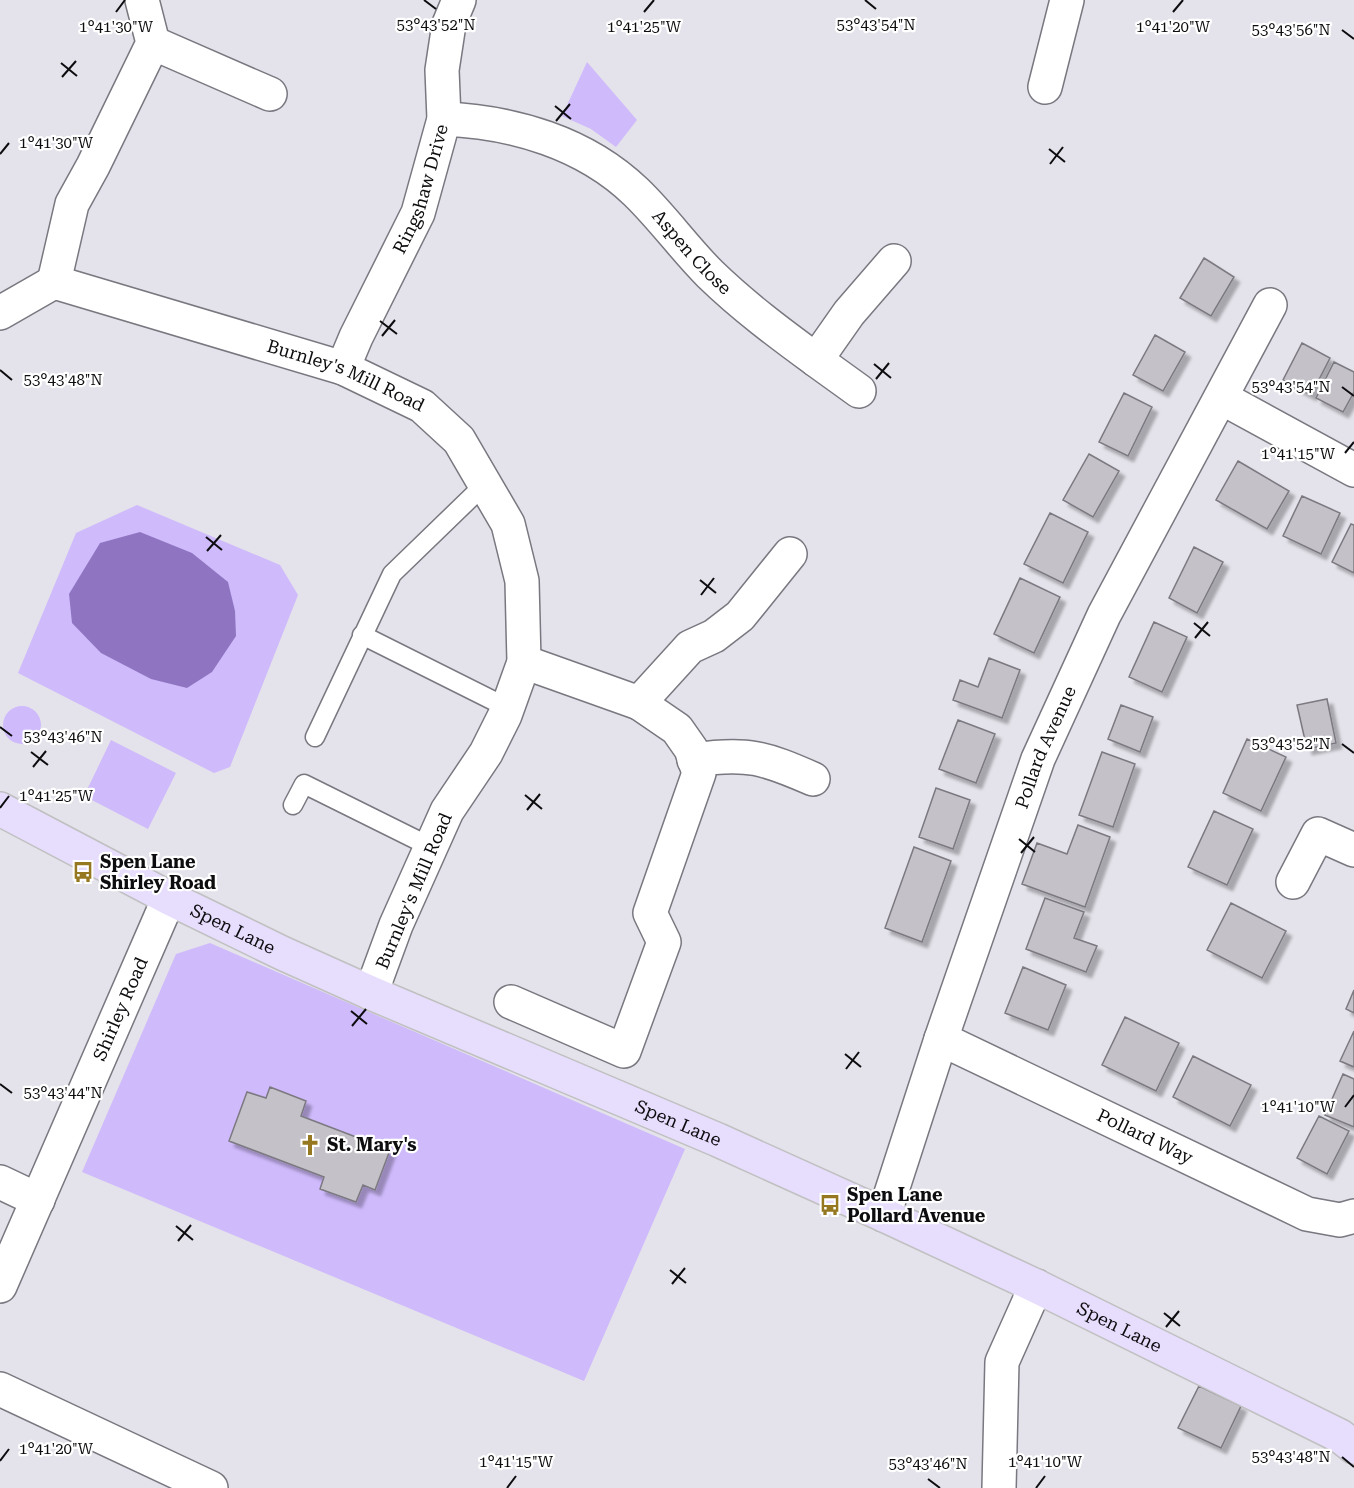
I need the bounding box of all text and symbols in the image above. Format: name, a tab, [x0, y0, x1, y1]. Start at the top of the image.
text: 53°43'52"N	[396, 16, 476, 34]
text: 53°43'54"N	[836, 16, 916, 34]
text: 1°41'30"W	[79, 18, 154, 36]
text: 1°41'25"W	[607, 18, 682, 36]
text: 1°41'20"W	[1136, 18, 1211, 36]
text: 53°43'56"N	[1251, 21, 1331, 39]
street label: Ringshaw Drive	[388, 121, 452, 257]
text: 1°41'30"W	[19, 134, 94, 152]
street label: Aspen Close	[648, 205, 736, 299]
street label: Burnley's Mill Road	[265, 335, 429, 416]
text: 53°43'48"N	[23, 371, 103, 389]
text: 53°43'54"N	[1251, 378, 1331, 396]
text: 1°41'15"W	[1261, 445, 1336, 463]
street label: Pollard Avenue	[1011, 682, 1080, 811]
text: 53°43'46"N	[23, 728, 103, 746]
text: 53°43'52"N	[1251, 735, 1331, 753]
text: 1°41'25"W	[19, 787, 94, 805]
street label: Burnley's Mill Road	[371, 809, 456, 972]
place label: Spen Lane Shirley Road	[100, 851, 216, 893]
bus stop icon: Spen Lane Shirley Road	[71, 860, 95, 884]
street label: Spen Lane	[187, 899, 279, 958]
street label: Shirley Road	[88, 954, 152, 1064]
text: 53°43'44"N	[23, 1084, 103, 1102]
street label: Spen Lane	[632, 1095, 725, 1150]
text: 1°41'10"W	[1261, 1098, 1336, 1116]
street label: Pollard Way	[1094, 1104, 1197, 1168]
church icon: St. Mary's	[298, 1133, 322, 1157]
place label: St. Mary's	[327, 1134, 417, 1155]
place label: Spen Lane Pollard Avenue	[847, 1184, 986, 1226]
bus stop icon: Spen Lane Pollard Avenue	[818, 1193, 842, 1217]
street label: Spen Lane	[1074, 1297, 1165, 1356]
text: 1°41'20"W	[19, 1440, 94, 1458]
text: 53°43'48"N	[1251, 1448, 1331, 1466]
text: 1°41'15"W	[479, 1453, 554, 1471]
text: 1°41'10"W	[1008, 1453, 1083, 1471]
text: 53°43'46"N	[888, 1455, 968, 1473]

